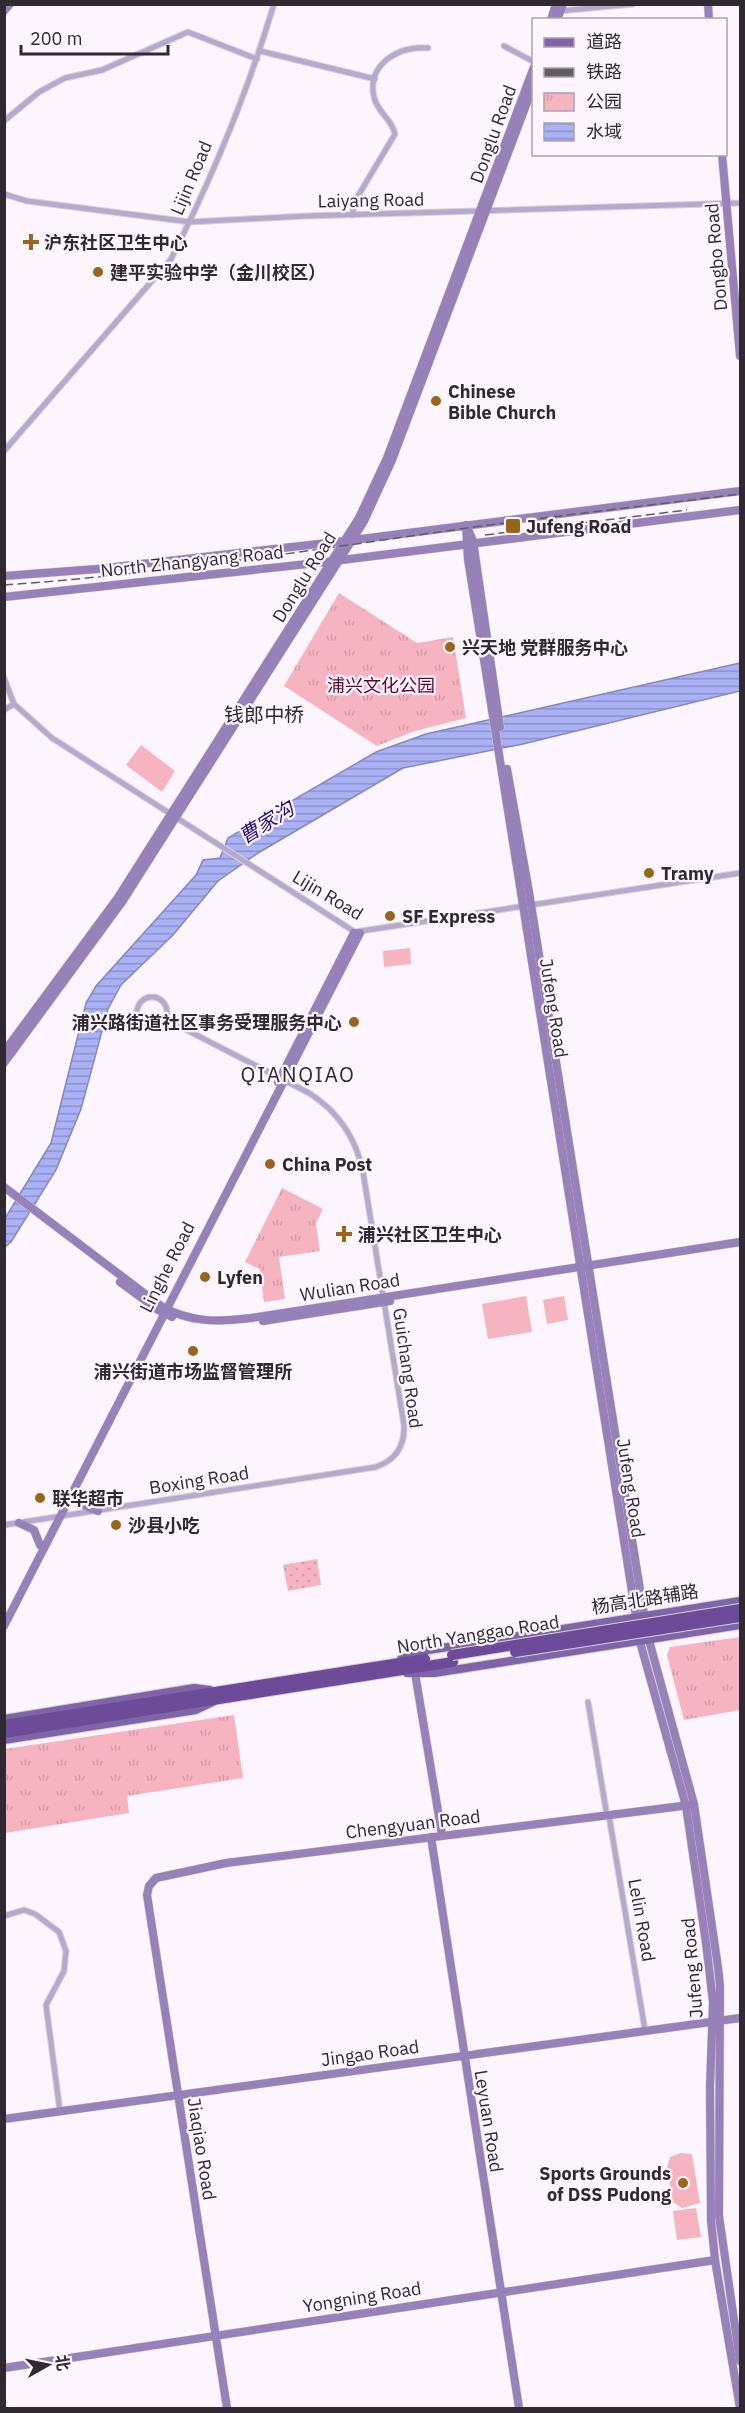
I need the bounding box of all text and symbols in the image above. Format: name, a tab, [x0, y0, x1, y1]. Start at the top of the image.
scale bar	[21, 18, 168, 56]
legend	[532, 18, 727, 156]
text: 200 m	[30, 27, 82, 50]
text: 道路	[586, 30, 622, 53]
text: 铁路	[586, 60, 622, 83]
street label: Donglu Road	[465, 82, 521, 186]
text: 公园	[586, 90, 622, 113]
text: 水域	[586, 120, 622, 143]
street label: Lijin Road	[165, 137, 217, 219]
street label: Laiyang Road	[317, 188, 425, 212]
street label: Dongbo Road	[700, 202, 732, 312]
place label: 沪东社区卫生中心	[44, 231, 188, 254]
marker: 沪东社区卫生中心	[22, 233, 40, 251]
place label: 建平实验中学（金川校区）	[110, 261, 326, 284]
marker: 建平实验中学（金川校区）	[91, 265, 105, 279]
place label: Chinese Bible Church	[448, 380, 556, 424]
marker: Chinese Bible Church	[429, 394, 443, 408]
place label: Jufeng Road	[526, 515, 631, 538]
marker: Jufeng Road	[504, 517, 522, 535]
street label: Donglu Road	[267, 527, 341, 627]
street label: North Zhangyang Road	[99, 540, 285, 582]
place label: 兴天地 党群服务中心	[462, 636, 628, 659]
marker: 兴天地 党群服务中心	[443, 640, 457, 654]
park label: 浦兴文化公园	[327, 674, 435, 697]
district label: 钱郎中桥	[224, 701, 304, 728]
water label: 曹家沟	[233, 794, 300, 849]
place label: Tramy	[661, 862, 714, 885]
street label: Lijin Road	[288, 865, 368, 925]
marker: Tramy	[642, 866, 656, 880]
place label: SF Express	[402, 905, 495, 928]
marker: SF Express	[383, 909, 397, 923]
street label: Jufeng Road	[535, 957, 573, 1059]
place label: 浦兴路街道社区事务受理服务中心	[72, 1011, 342, 1034]
marker: 浦兴路街道社区事务受理服务中心	[347, 1015, 361, 1029]
district label: QIANQIAO	[241, 1060, 355, 1088]
place label: China Post	[282, 1153, 372, 1176]
marker: China Post	[263, 1157, 277, 1171]
street label: Linghe Road	[134, 1218, 200, 1316]
place label: 浦兴社区卫生中心	[358, 1223, 502, 1246]
marker: 浦兴社区卫生中心	[335, 1225, 353, 1243]
place label: Lyfen	[217, 1266, 263, 1289]
street label: Wulian Road	[298, 1268, 402, 1306]
marker: Lyfen	[198, 1270, 212, 1284]
street label: Guichang Road	[388, 1306, 428, 1430]
marker: 浦兴街道市场监督管理所	[186, 1344, 200, 1358]
place label: 浦兴街道市场监督管理所	[94, 1360, 292, 1383]
street label: Jufeng Road	[612, 1437, 650, 1539]
street label: Boxing Road	[148, 1461, 250, 1499]
place label: 联华超市	[52, 1487, 124, 1510]
marker: 联华超市	[33, 1491, 47, 1505]
place label: 沙县小吃	[128, 1514, 200, 1537]
marker: 沙县小吃	[109, 1518, 123, 1532]
street label: 杨高北路辅路	[590, 1579, 700, 1619]
street label: North Yanggao Road	[395, 1610, 561, 1658]
street label: Chengyuan Road	[344, 1804, 482, 1844]
street label: Lelin Road	[623, 1877, 661, 1963]
street label: Jufeng Road	[676, 1917, 708, 2019]
street label: Jingao Road	[320, 2035, 420, 2071]
street label: Leyuan Road	[470, 2068, 508, 2174]
street label: Jiaqiao Road	[183, 2096, 221, 2202]
place label: Sports Grounds of DSS Pudong	[539, 2162, 671, 2206]
marker: Sports Grounds of DSS Pudong	[676, 2176, 690, 2190]
street label: Yongning Road	[301, 2276, 423, 2318]
north arrow	[18, 2335, 78, 2395]
text: 北	[52, 2353, 74, 2372]

